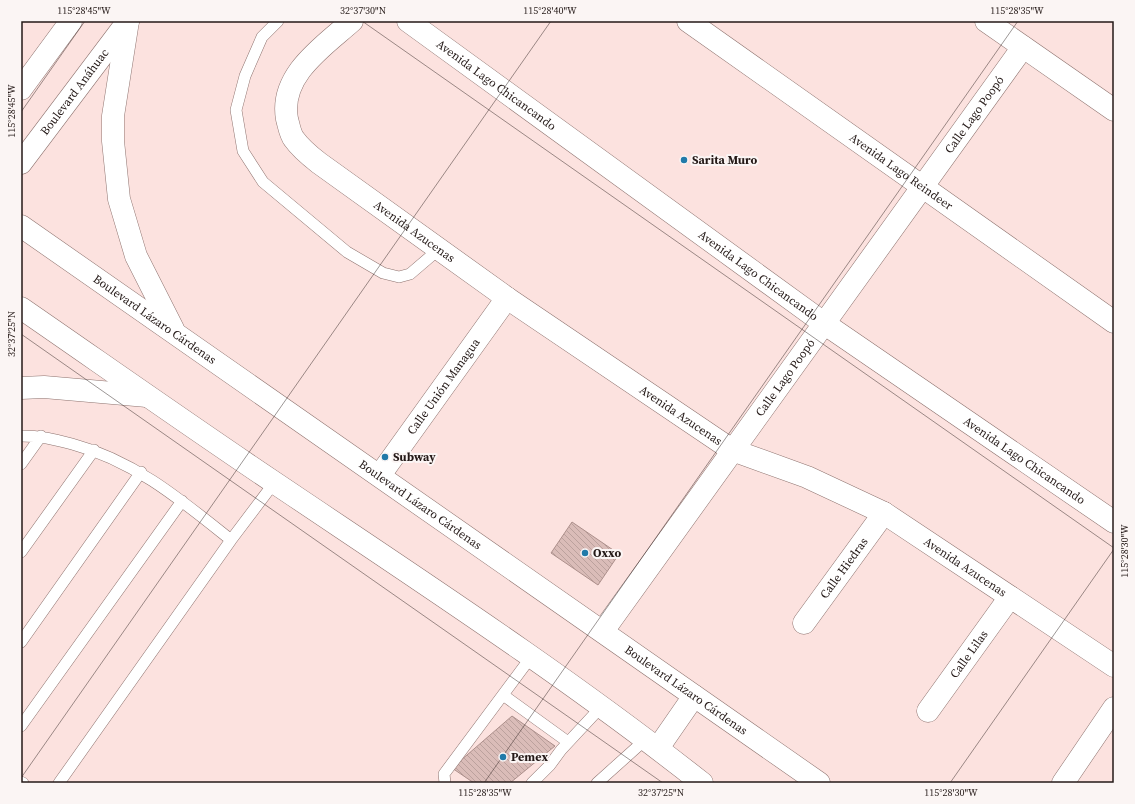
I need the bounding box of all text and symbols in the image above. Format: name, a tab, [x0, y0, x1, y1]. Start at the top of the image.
text: 115°28'45"W	[57, 4, 111, 17]
text: 32°37'30"N	[340, 4, 386, 17]
text: 115°28'40"W	[523, 4, 577, 17]
text: 115°28'35"W	[990, 4, 1044, 17]
street label: Avenida Lago Chicancando	[433, 36, 560, 134]
street label: Boulevard Anáhuac	[37, 45, 113, 139]
street label: Calle Lago Poopó	[941, 72, 1008, 157]
text: 115°28'45"W	[5, 84, 18, 138]
street label: Avenida Lago Reindeer	[846, 130, 956, 214]
place label: Sarita Muro	[692, 152, 757, 168]
marker: Sarita Muro	[679, 155, 689, 165]
street label: Avenida Azucenas	[370, 197, 458, 266]
street label: Avenida Lago Chicancando	[695, 227, 822, 325]
street label: Boulevard Lázaro Cárdenas	[90, 271, 219, 368]
text: 32°37'25"N	[5, 311, 18, 357]
street label: Calle Unión Managua	[404, 334, 484, 438]
street label: Calle Lago Poopó	[752, 335, 819, 420]
street label: Avenida Azucenas	[636, 382, 725, 449]
street label: Avenida Lago Chicancando	[960, 413, 1089, 508]
place label: Subway	[393, 449, 436, 465]
marker: Subway	[380, 452, 390, 462]
street label: Boulevard Lázaro Cárdenas	[356, 456, 485, 553]
text: 115°28'30"W	[1118, 524, 1131, 578]
street label: Calle Hiedras	[816, 534, 872, 602]
street label: Avenida Azucenas	[921, 534, 1010, 600]
place label: Oxxo	[593, 545, 621, 561]
marker: Oxxo	[580, 548, 590, 558]
street label: Calle Lilas	[946, 627, 992, 681]
street label: Boulevard Lázaro Cárdenas	[621, 642, 751, 739]
place label: Pemex	[511, 749, 548, 765]
marker: Pemex	[498, 752, 508, 762]
text: 115°28'35"W	[458, 786, 512, 799]
text: 32°37'25"N	[638, 786, 684, 799]
text: 115°28'30"W	[924, 786, 978, 799]

